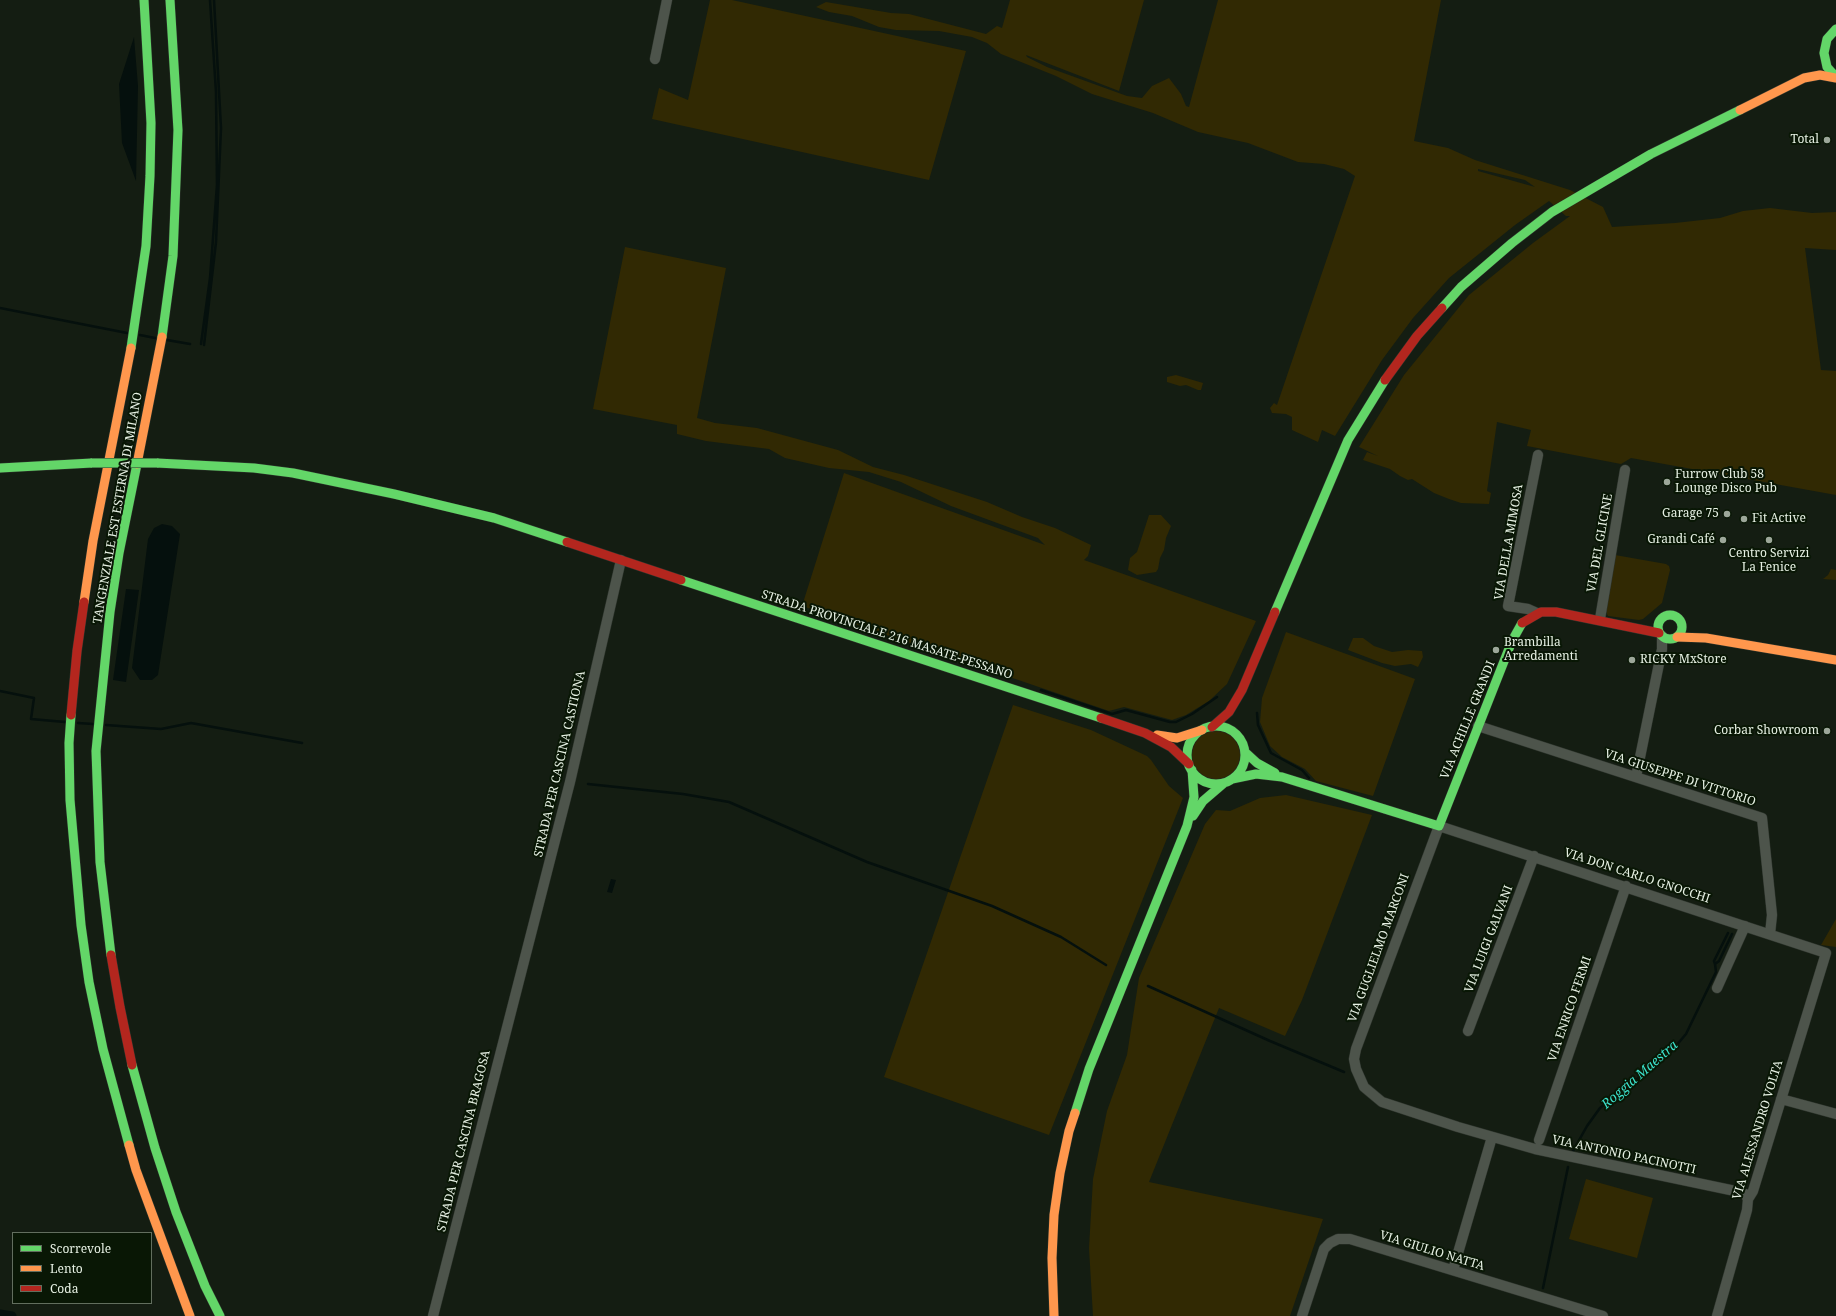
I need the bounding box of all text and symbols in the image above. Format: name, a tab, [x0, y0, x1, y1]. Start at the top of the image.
place label: Total	[1791, 133, 1819, 147]
marker: Total	[1822, 135, 1832, 145]
street label: TANGENZIALE EST ESTERNA DI MILANO	[91, 391, 145, 625]
place label: Furrow Club 58 Lounge Disco Pub	[1675, 468, 1777, 496]
marker: Furrow Club 58 Lounge Disco Pub	[1662, 477, 1672, 487]
street label: VIA DELLA MIMOSA	[1492, 483, 1526, 601]
street label: VIA DEL GLICINE	[1584, 493, 1616, 593]
place label: Garage 75	[1662, 507, 1719, 521]
marker: Garage 75	[1722, 509, 1732, 519]
place label: Fit Active	[1752, 512, 1806, 526]
marker: Fit Active	[1739, 514, 1749, 524]
place label: Grandi Café	[1647, 533, 1715, 547]
marker: Grandi Café	[1718, 535, 1728, 545]
marker: Centro Servizi La Fenice	[1764, 535, 1774, 545]
place label: Centro Servizi La Fenice	[1729, 547, 1809, 575]
street label: STRADA PROVINCIALE 216 MASATE-PESSANO	[760, 587, 1014, 683]
place label: Brambilla Arredamenti	[1504, 636, 1578, 664]
marker: Brambilla Arredamenti	[1491, 645, 1501, 655]
place label: RICKY MxStore	[1640, 653, 1727, 667]
marker: RICKY MxStore	[1627, 655, 1637, 665]
street label: VIA ACHILLE GRANDI	[1438, 659, 1498, 781]
street label: STRADA PER CASCINA CASTIONA	[531, 669, 589, 859]
place label: Corbar Showroom	[1714, 724, 1819, 738]
marker: Corbar Showroom	[1822, 726, 1832, 736]
street label: VIA GIUSEPPE DI VITTORIO	[1603, 747, 1757, 809]
street label: VIA DON CARLO GNOCCHI	[1562, 846, 1712, 906]
street label: VIA GUGLIELMO MARCONI	[1345, 872, 1413, 1024]
street label: VIA LUIGI GALVANI	[1462, 883, 1516, 995]
street label: VIA ENRICO FERMI	[1545, 954, 1595, 1064]
water label: Roggia Maestra	[1599, 1038, 1681, 1112]
street label: STRADA PER CASCINA BRAGOSA	[434, 1049, 494, 1233]
street label: VIA ALESSANDRO VOLTA	[1730, 1059, 1786, 1201]
street label: VIA ANTONIO PACINOTTI	[1551, 1133, 1697, 1177]
street label: VIA GIULIO NATTA	[1378, 1228, 1486, 1274]
legend	[12, 1232, 152, 1304]
text: Scorrevole	[50, 1240, 111, 1257]
text: Lento	[50, 1260, 83, 1277]
text: Coda	[50, 1280, 78, 1297]

